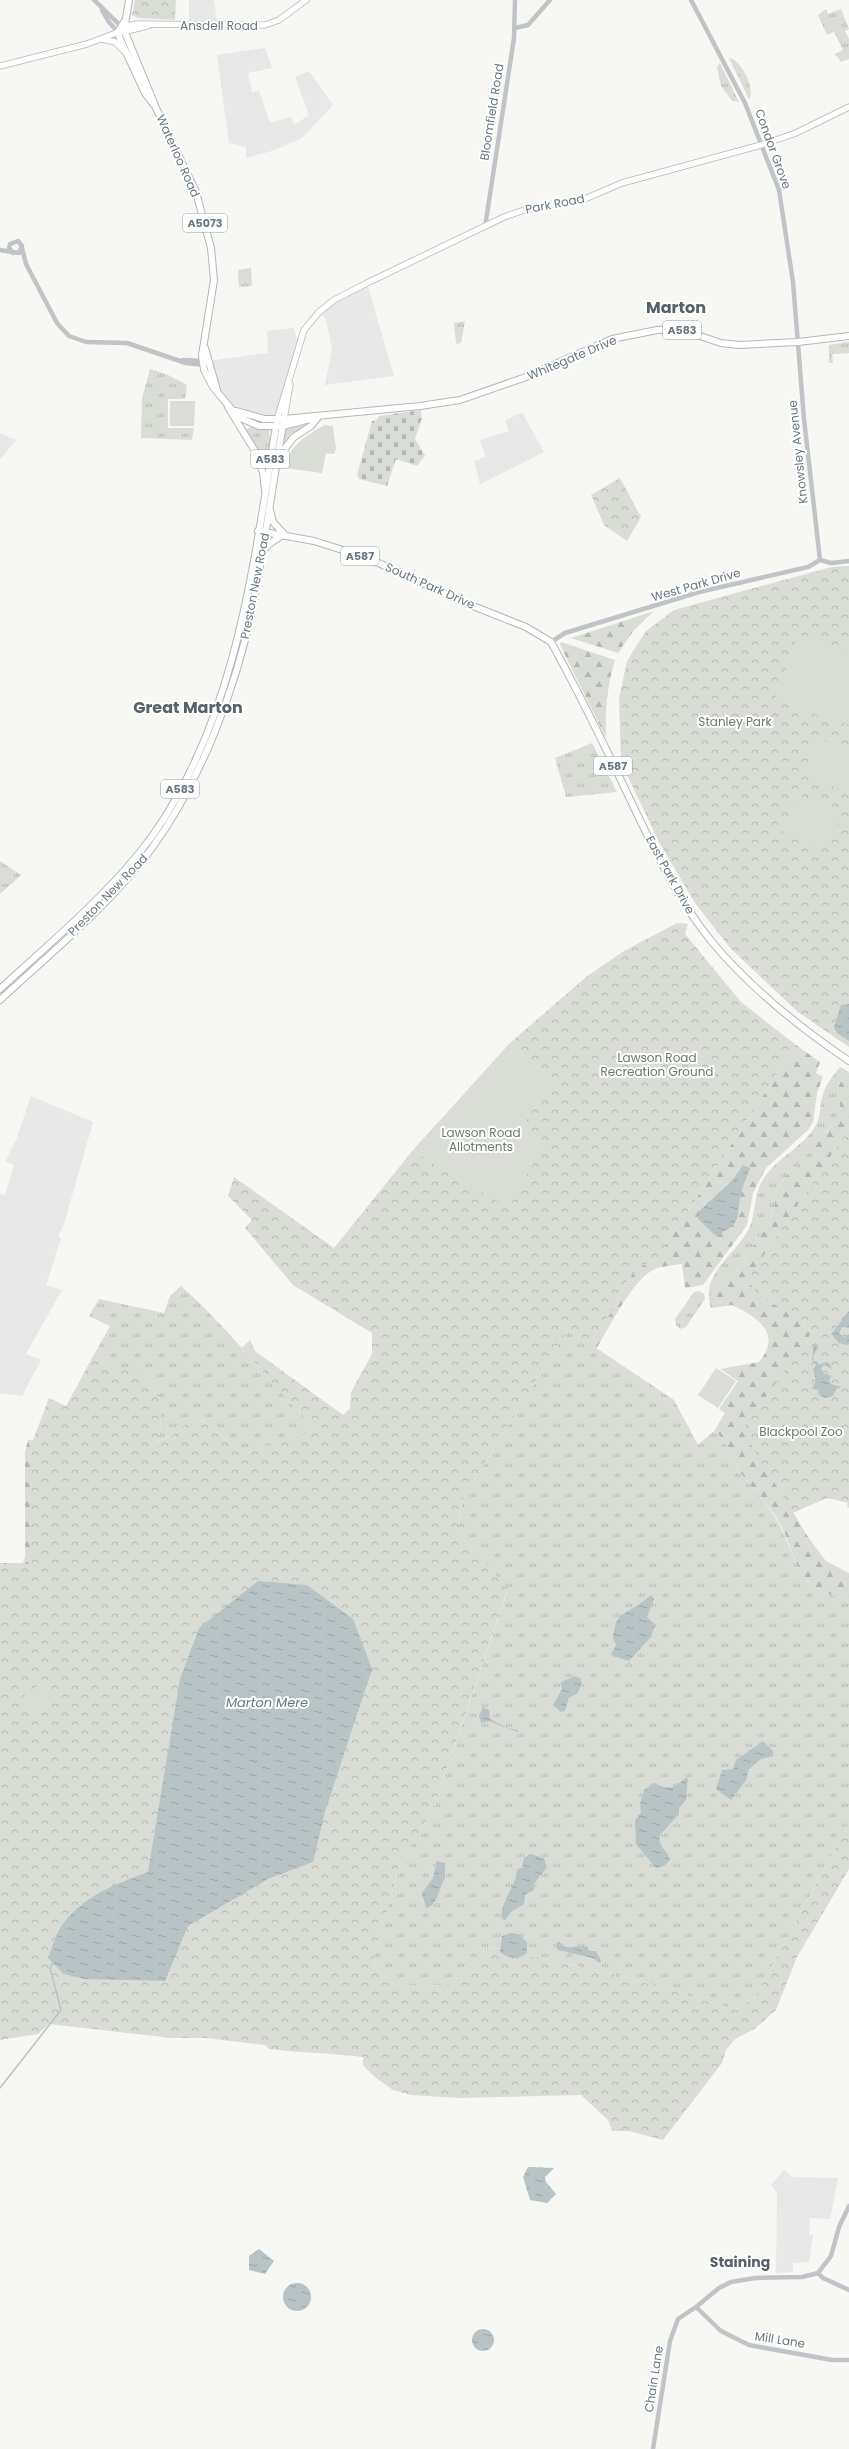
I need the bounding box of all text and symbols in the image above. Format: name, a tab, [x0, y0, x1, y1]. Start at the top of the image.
street label: Ansdell Road	[180, 17, 258, 34]
street label: Bloomfield Road	[475, 62, 508, 162]
street label: Condor Grove	[751, 107, 796, 191]
street label: Waterloo Road	[153, 112, 204, 200]
street label: Park Road	[524, 189, 586, 218]
road number: A5073	[183, 214, 227, 232]
district label: Marton	[646, 296, 706, 319]
road number: A583	[663, 321, 701, 339]
street label: Whitegate Drive	[525, 331, 619, 384]
street label: Knowsley Avenue	[784, 399, 811, 505]
road number: A583	[251, 450, 289, 468]
street label: Preston New Road	[236, 531, 273, 641]
road number: A587	[341, 547, 379, 565]
street label: South Park Drive	[383, 558, 478, 613]
street label: West Park Drive	[649, 564, 742, 605]
district label: Great Marton	[133, 696, 243, 719]
park label: Stanley Park	[698, 713, 772, 730]
road number: A587	[594, 757, 632, 775]
road number: A583	[161, 780, 199, 798]
street label: East Park Drive	[642, 833, 699, 917]
street label: Preston New Road	[64, 850, 151, 939]
park label: Lawson Road Recreation Ground	[601, 1049, 713, 1080]
park label: Lawson Road Allotments	[441, 1124, 521, 1155]
park label: Blackpool Zoo	[759, 1423, 843, 1440]
water label: Marton Mere	[226, 1693, 308, 1712]
district label: Staining	[710, 2252, 770, 2272]
street label: Mill Lane	[754, 2327, 807, 2352]
street label: Chain Lane	[640, 2344, 667, 2413]

